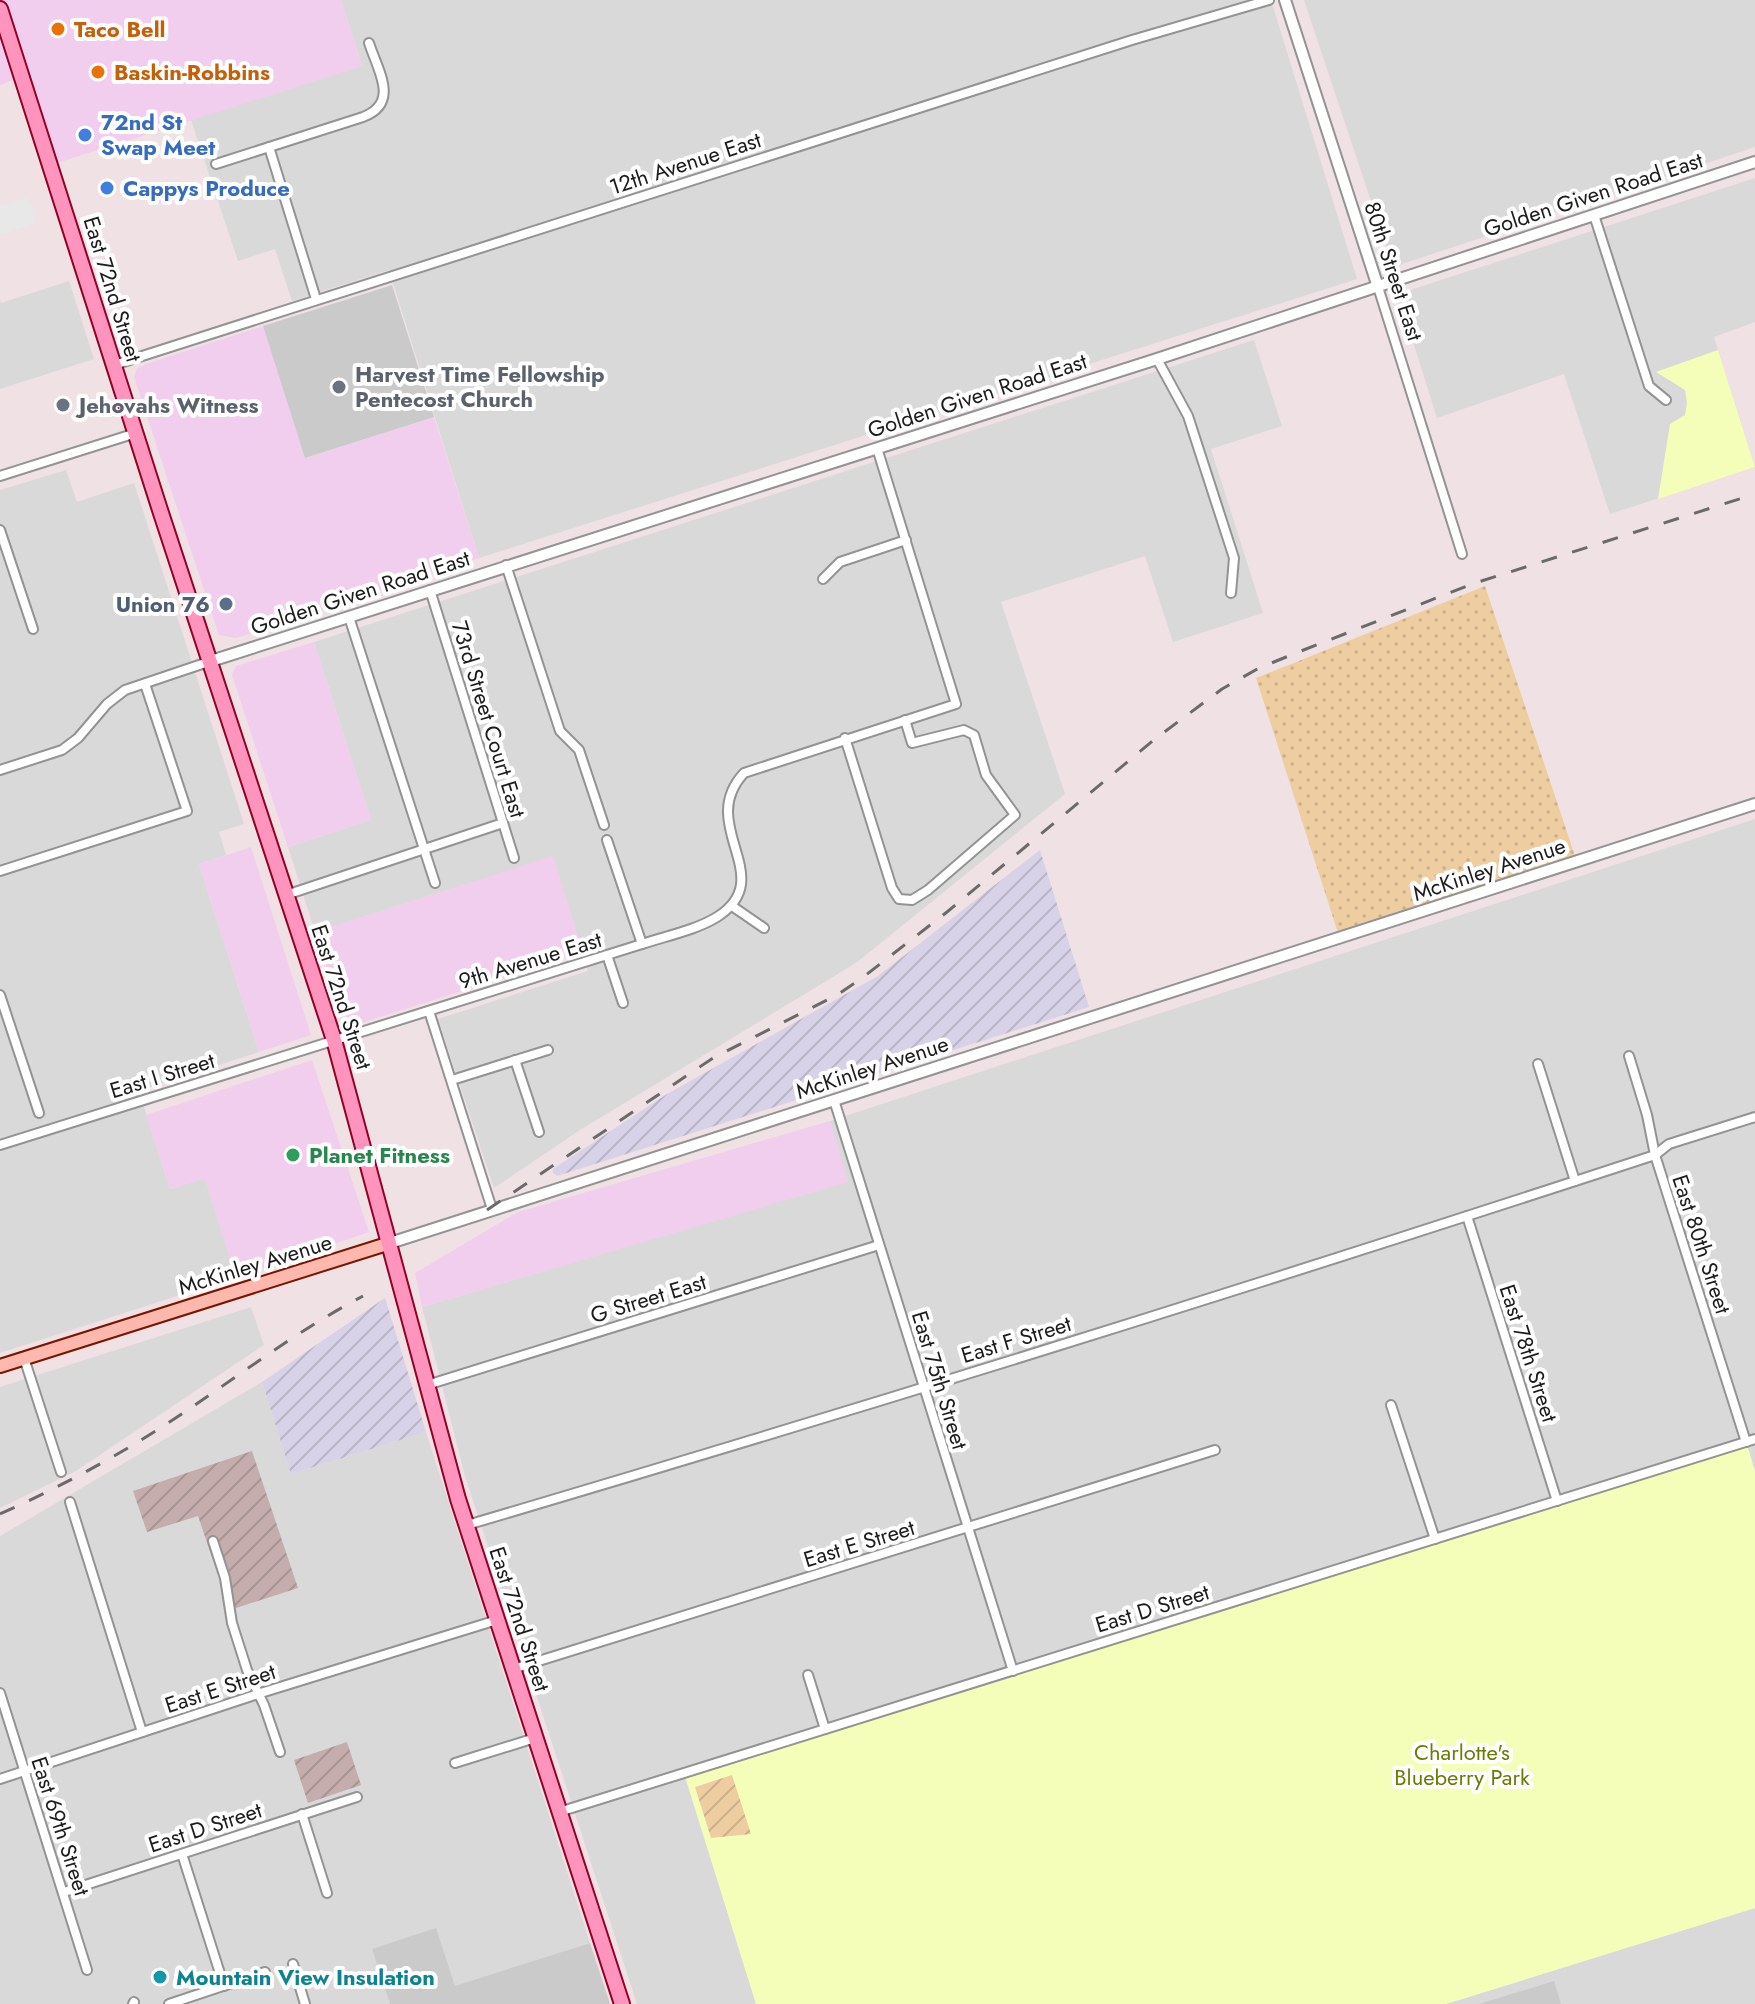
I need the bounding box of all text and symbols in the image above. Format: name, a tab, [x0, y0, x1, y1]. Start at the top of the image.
place label: Taco Bell	[74, 13, 166, 45]
marker: Taco Bell	[49, 20, 67, 38]
place label: Baskin-Robbins	[114, 56, 270, 88]
marker: Baskin-Robbins	[89, 63, 107, 81]
place label: 72nd St Swap Meet	[101, 106, 215, 163]
street label: 12th Avenue East	[605, 123, 766, 203]
marker: 72nd St Swap Meet	[76, 126, 94, 144]
street label: Golden Given Road East	[1479, 143, 1707, 245]
place label: Cappys Produce	[123, 172, 290, 204]
marker: Cappys Produce	[98, 179, 116, 197]
street label: 80th Street East	[1356, 197, 1432, 345]
street label: East 72nd Street	[76, 212, 151, 366]
street label: Golden Given Road East	[863, 344, 1091, 446]
place label: Harvest Time Fellowship Pentecost Church	[355, 358, 605, 415]
marker: Harvest Time Fellowship Pentecost Church	[330, 378, 348, 396]
place label: Jehovahs Witness	[75, 389, 258, 421]
marker: Jehovahs Witness	[54, 396, 72, 414]
street label: Golden Given Road East	[246, 541, 474, 643]
place label: Union 76	[116, 588, 210, 620]
marker: Union 76	[217, 595, 235, 613]
street label: 73rd Street Court East	[444, 617, 534, 822]
street label: McKinley Avenue	[1408, 829, 1570, 909]
street label: East 72nd Street	[304, 920, 381, 1074]
street label: 9th Avenue East	[455, 923, 606, 997]
street label: McKinley Avenue	[791, 1027, 953, 1107]
street label: East I Street	[106, 1044, 219, 1106]
place label: Planet Fitness	[309, 1139, 450, 1171]
marker: Planet Fitness	[284, 1146, 302, 1164]
street label: East 80th Street	[1664, 1170, 1740, 1318]
street label: McKinley Avenue	[174, 1225, 336, 1303]
street label: G Street East	[586, 1265, 711, 1331]
street label: East 78th Street	[1492, 1280, 1567, 1427]
street label: East 75th Street	[904, 1307, 976, 1454]
street label: East F Street	[957, 1307, 1076, 1371]
street label: East E Street	[800, 1511, 919, 1575]
street label: East 72nd Street	[482, 1542, 559, 1696]
street label: East D Street	[1091, 1575, 1214, 1640]
street label: East E Street	[161, 1655, 280, 1721]
park label: Charlotte's Blueberry Park	[1394, 1736, 1530, 1793]
street label: East 69th Street	[23, 1752, 99, 1900]
street label: East D Street	[144, 1793, 266, 1860]
place label: Mountain View Insulation	[176, 1961, 435, 1993]
marker: Mountain View Insulation	[151, 1968, 169, 1986]

